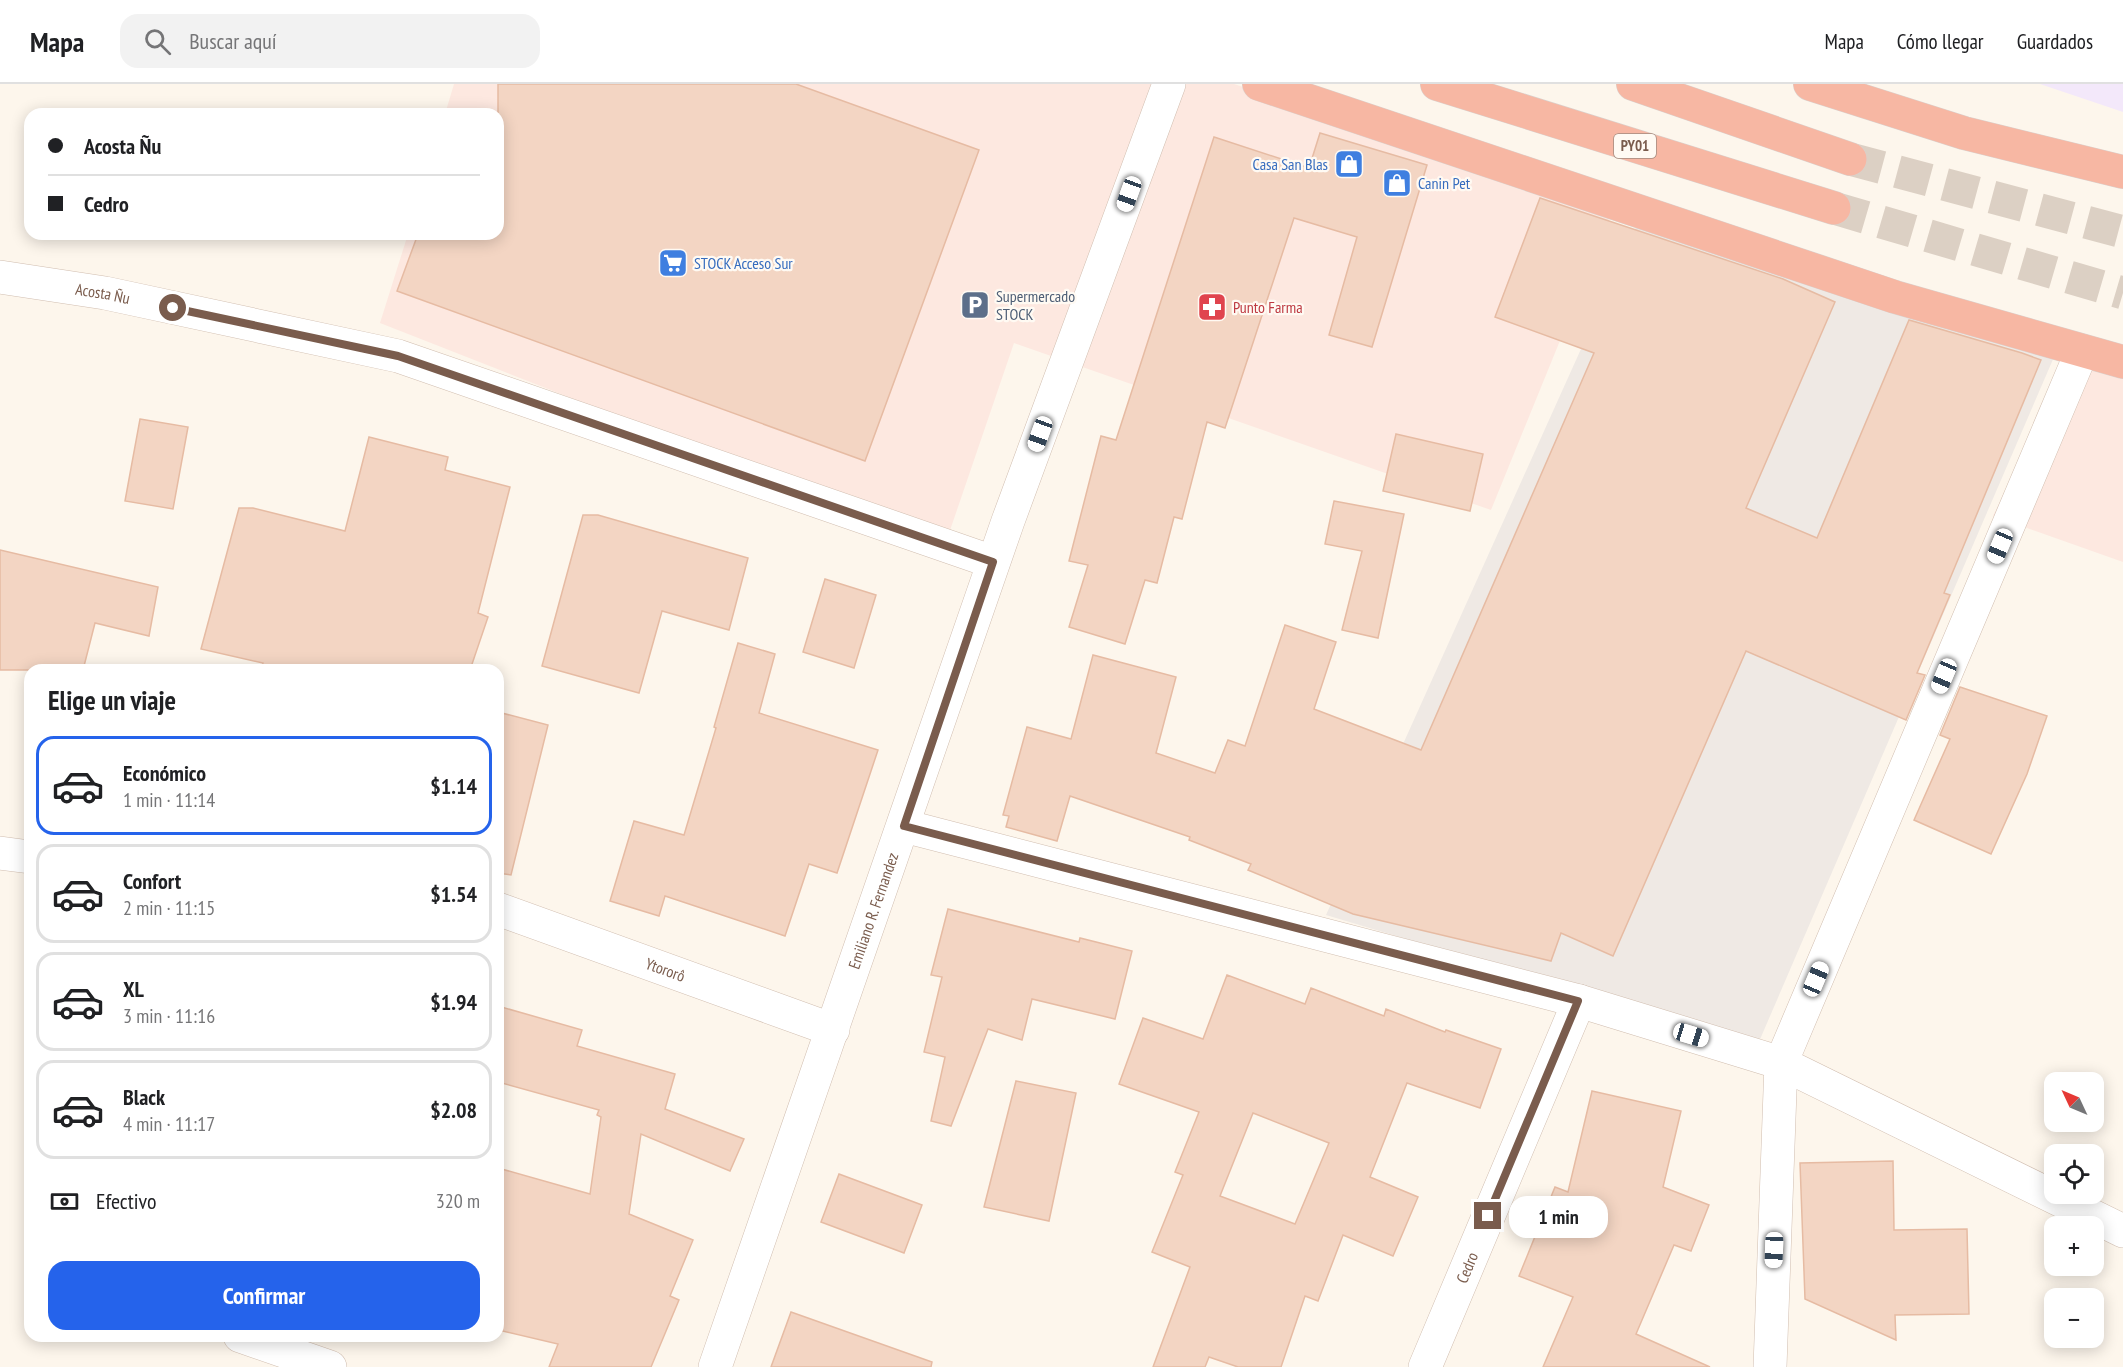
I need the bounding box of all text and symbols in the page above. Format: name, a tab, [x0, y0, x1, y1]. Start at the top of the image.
search box	[120, 14, 540, 68]
text: Mapa	[30, 23, 84, 60]
icon: search	[141, 25, 174, 58]
text: Buscar aquí	[189, 27, 277, 55]
text: Mapa	[1825, 28, 1864, 55]
text: Cómo llegar	[1897, 28, 1984, 55]
text: Guardados	[2017, 28, 2093, 55]
text: Acosta Ñu	[84, 132, 161, 160]
road number: PY01	[1614, 134, 1656, 158]
shop icon: Casa San Blas	[1333, 148, 1365, 180]
place label: Casa San Blas	[1253, 154, 1328, 174]
shop icon: Canin Pet	[1381, 167, 1413, 199]
place label: Canin Pet	[1418, 173, 1471, 193]
car	[1114, 174, 1144, 214]
text: Cedro	[84, 190, 129, 218]
supermarket icon: STOCK Acceso Sur	[657, 247, 689, 279]
place label: STOCK Acceso Sur	[694, 253, 793, 273]
street label: Acosta Ñu	[74, 279, 132, 308]
place label: Supermercado STOCK	[996, 286, 1075, 324]
parking icon: Supermercado STOCK	[959, 289, 991, 321]
pharmacy icon: Punto Farma	[1196, 291, 1228, 323]
route start	[159, 294, 186, 321]
place label: Punto Farma	[1233, 297, 1303, 317]
car	[1025, 414, 1055, 454]
car	[1985, 526, 2015, 566]
car	[1929, 656, 1959, 696]
text: Elige un viaje	[48, 683, 176, 717]
icon: car	[51, 759, 105, 813]
text: Económico	[123, 759, 206, 787]
text: $1.14	[430, 772, 477, 800]
text: 1 min · 11:14	[123, 787, 215, 813]
street label: Emiliano R. Fernandez	[844, 849, 903, 971]
icon: car	[51, 867, 105, 921]
text: Confort	[123, 867, 181, 895]
text: $1.54	[430, 880, 477, 908]
text: 2 min · 11:15	[123, 895, 215, 921]
street label: Ytororô	[643, 953, 688, 986]
car	[1801, 959, 1831, 999]
icon: car	[51, 975, 105, 1029]
text: XL	[123, 975, 144, 1003]
text: $1.94	[430, 988, 477, 1016]
text: 3 min · 11:16	[123, 1003, 215, 1029]
car	[1671, 1021, 1711, 1049]
north arrow	[2044, 1072, 2104, 1132]
map controls	[2044, 1072, 2104, 1348]
icon: car	[51, 1083, 105, 1137]
text: Black	[123, 1083, 165, 1111]
text: $2.08	[430, 1096, 477, 1124]
text: 4 min · 11:17	[123, 1111, 215, 1137]
button: locate	[2044, 1144, 2104, 1204]
icon: cash	[48, 1185, 81, 1218]
text: Efectivo	[96, 1187, 157, 1215]
text: 320 m	[436, 1188, 480, 1214]
callout: 1 min	[1509, 1195, 1608, 1237]
route end	[1474, 1202, 1501, 1229]
text: 1 min	[1538, 1204, 1579, 1230]
button: +	[2044, 1216, 2104, 1276]
car	[1764, 1232, 1784, 1268]
street label: Cedro	[1452, 1249, 1482, 1286]
button: Confirmar	[48, 1261, 480, 1330]
button: −	[2044, 1288, 2104, 1348]

